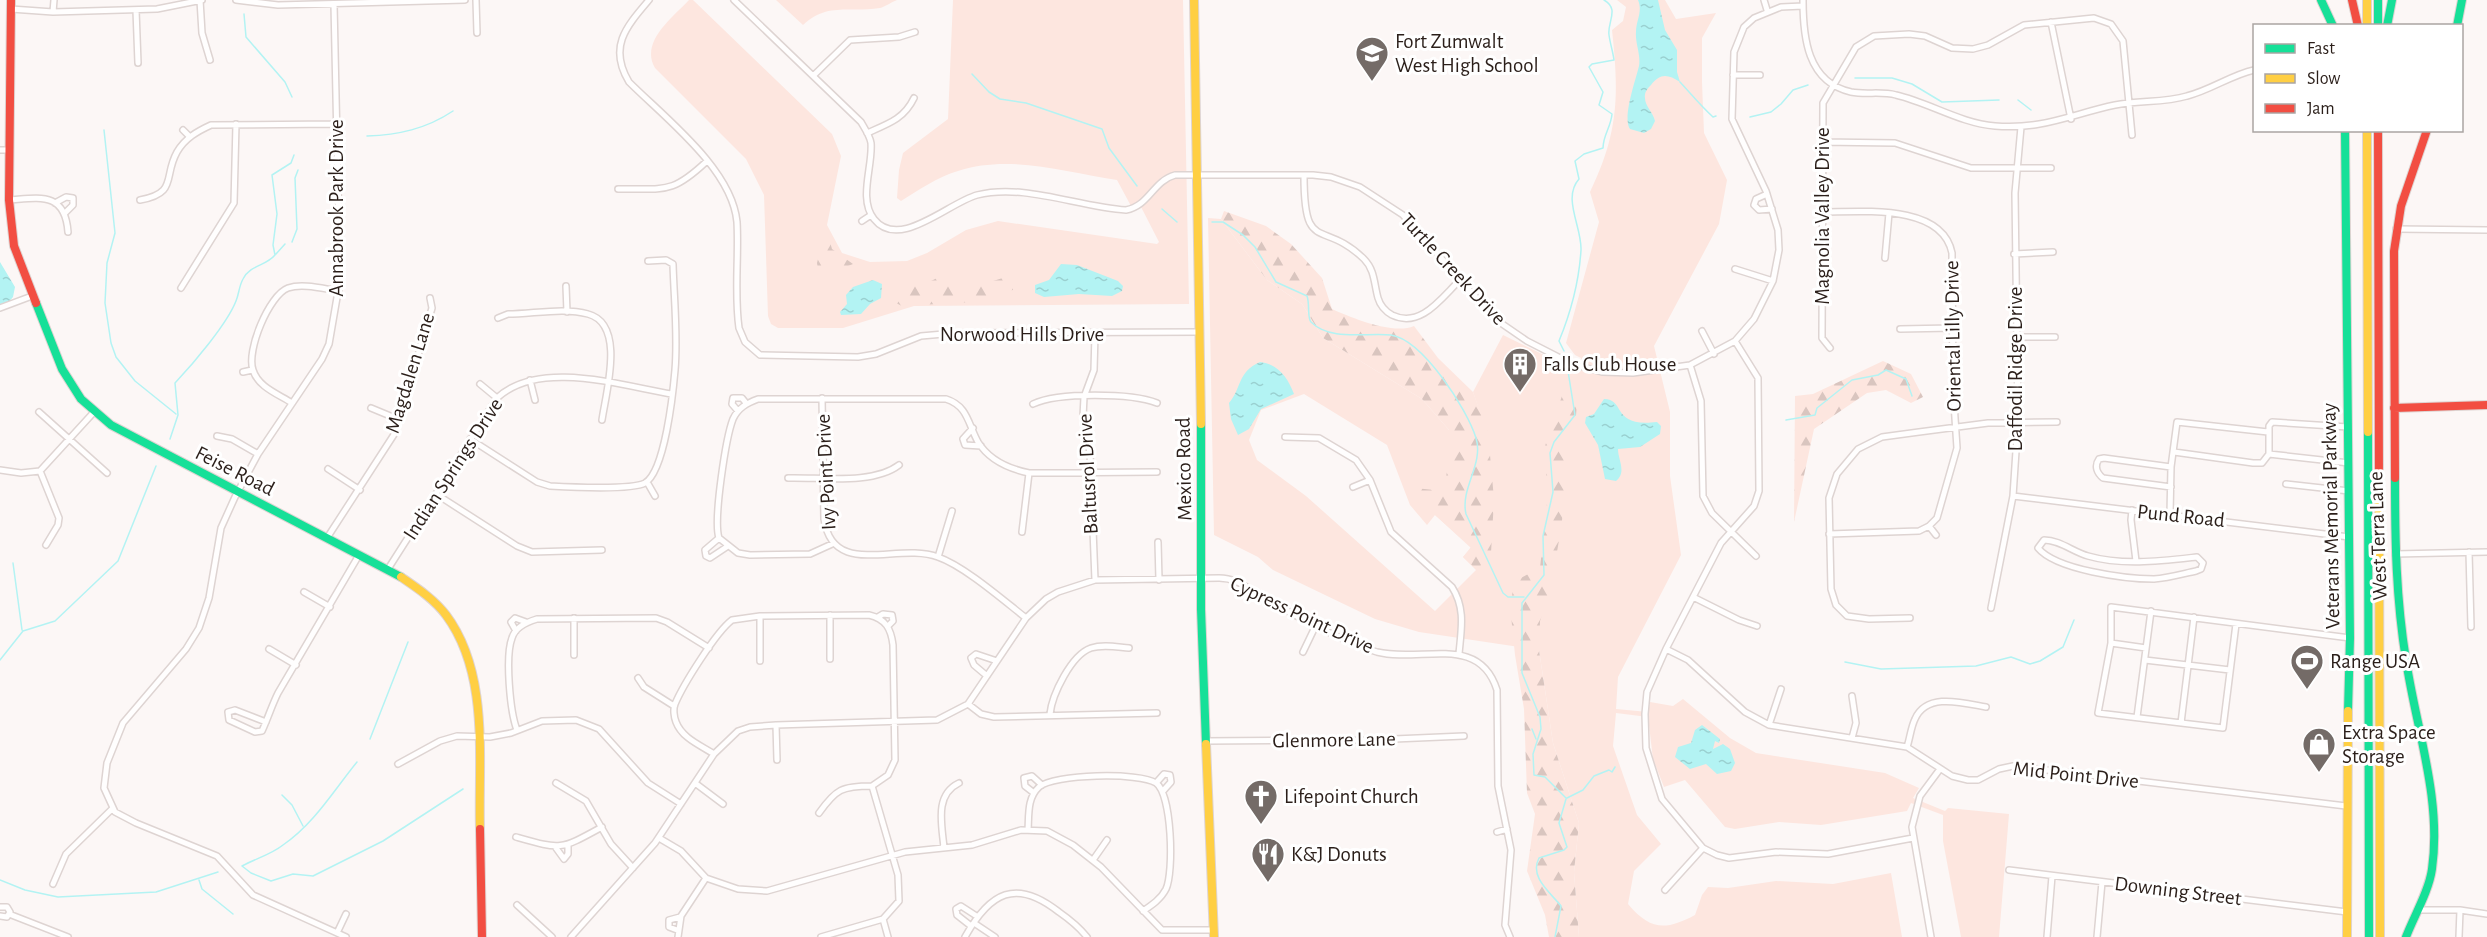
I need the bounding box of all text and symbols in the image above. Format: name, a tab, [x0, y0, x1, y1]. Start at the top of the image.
legend	[2253, 24, 2463, 132]
place label: Fort Zumwalt West High School	[1395, 31, 1539, 76]
school or university icon: Fort Zumwalt West High School	[1354, 35, 1390, 82]
text: Fast	[2307, 40, 2335, 58]
text: Slow	[2307, 70, 2340, 88]
text: Jam	[2307, 100, 2335, 118]
street label: Annabrook Park Drive	[326, 119, 347, 297]
street label: Magnolia Valley Drive	[1812, 127, 1833, 305]
street label: Turtle Creek Drive	[1396, 209, 1510, 329]
street label: Oriental Lilly Drive	[1941, 260, 1965, 412]
street label: Daffodil Ridge Drive	[2005, 287, 2026, 451]
street label: Magdalen Lane	[382, 310, 438, 436]
street label: Norwood Hills Drive	[940, 324, 1104, 345]
building icon: Falls Club House	[1502, 346, 1538, 393]
place label: Falls Club House	[1543, 354, 1676, 375]
street label: Indian Springs Drive	[399, 394, 507, 544]
street label: Veterans Memorial Parkway	[2319, 403, 2343, 629]
street label: Ivy Point Drive	[812, 413, 840, 531]
street label: Baltusrol Drive	[1074, 413, 1102, 535]
street label: Mexico Road	[1173, 417, 1195, 521]
street label: Feise Road	[192, 442, 278, 500]
street label: West Terra Lane	[2365, 471, 2391, 601]
street label: Pund Road	[2136, 501, 2226, 531]
street label: Cypress Point Drive	[1227, 573, 1377, 657]
sports icon: Range USA	[2289, 643, 2325, 690]
place label: Range USA	[2330, 651, 2420, 672]
place label: Extra Space Storage	[2342, 722, 2436, 767]
shop icon: Extra Space Storage	[2301, 726, 2337, 773]
street label: Glenmore Lane	[1272, 728, 1396, 752]
street label: Mid Point Drive	[2012, 758, 2140, 792]
church icon: Lifepoint Church	[1243, 778, 1279, 825]
place label: Lifepoint Church	[1284, 786, 1419, 807]
restaurant icon: K&J Donuts	[1250, 836, 1286, 883]
place label: K&J Donuts	[1291, 844, 1387, 865]
street label: Downing Street	[2113, 873, 2243, 909]

